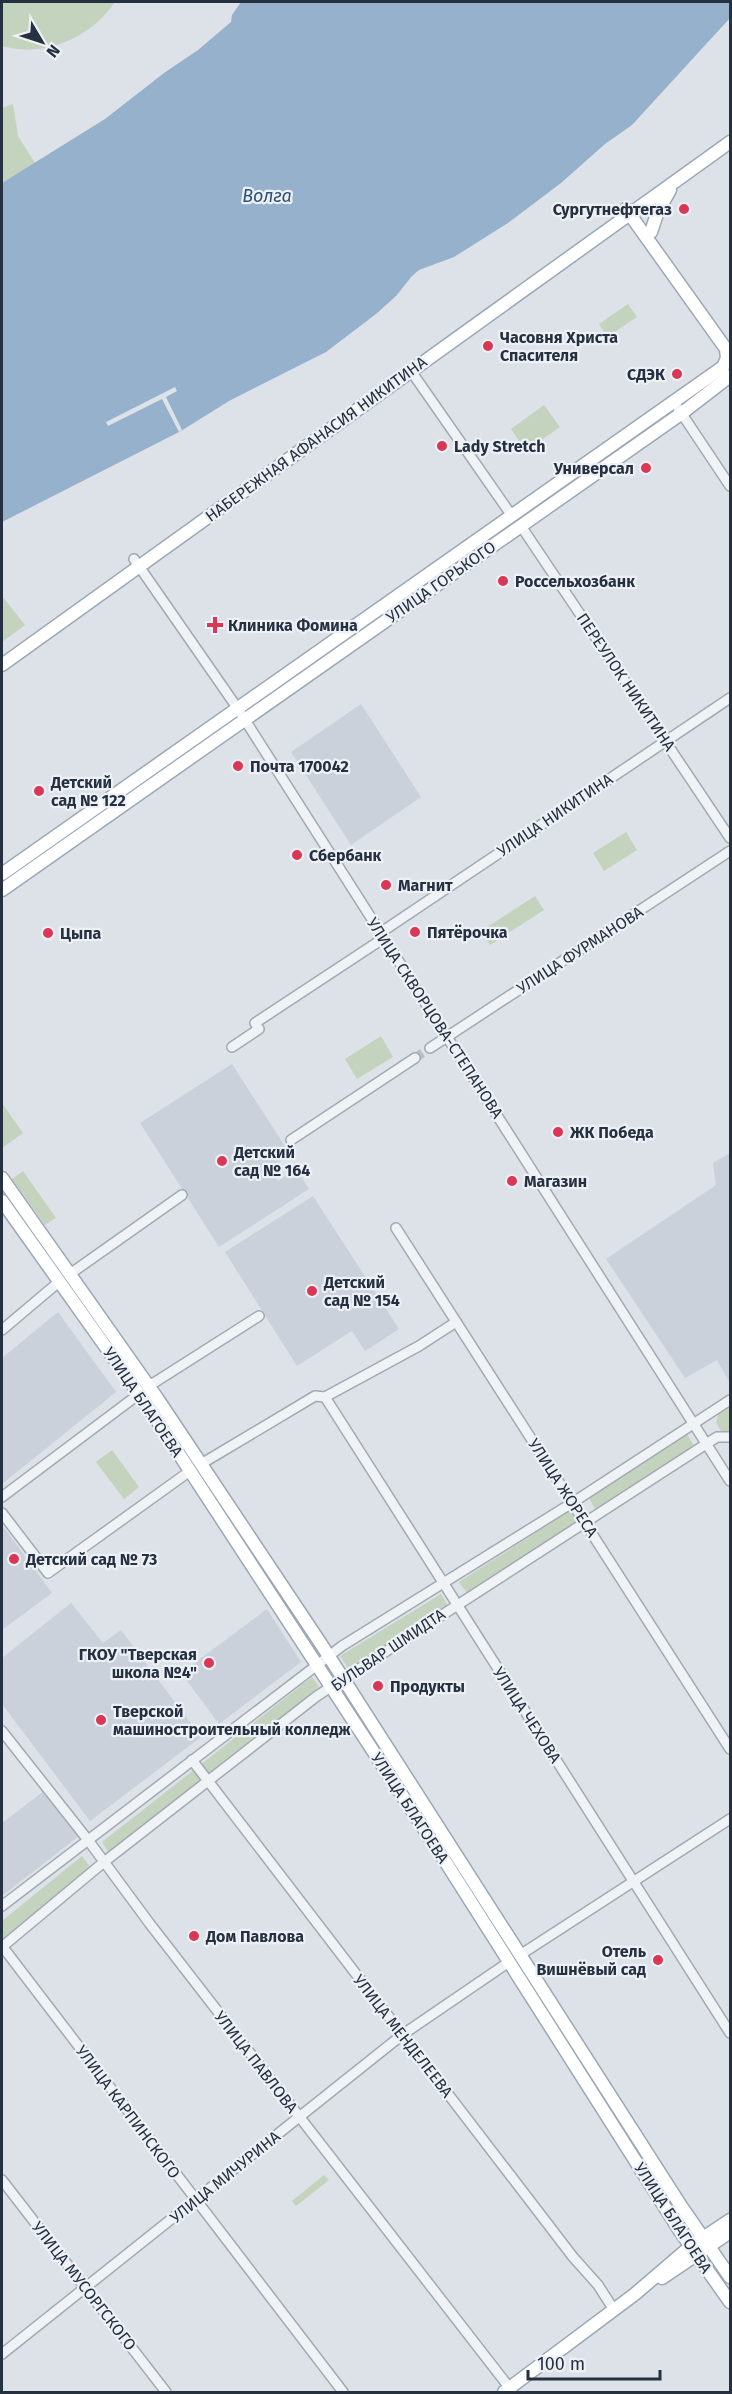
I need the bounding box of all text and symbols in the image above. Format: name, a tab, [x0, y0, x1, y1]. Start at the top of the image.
north arrow	[12, 12, 72, 72]
text: N	[43, 41, 64, 61]
water label: Волга	[242, 185, 292, 207]
place label: Сургутнефтегаз	[553, 200, 672, 219]
marker: Сургутнефтегаз	[677, 202, 691, 216]
place label: Часовня Христа Спасителя	[500, 328, 618, 365]
marker: Часовня Христа Спасителя	[481, 339, 495, 353]
street label: НАБЕРЕЖНАЯ АФАНАСИЯ НИКИТИНА	[202, 352, 431, 526]
place label: СДЭК	[627, 365, 666, 384]
marker: СДЭК	[670, 367, 684, 381]
place label: Lady Stretch	[454, 437, 545, 456]
marker: Lady Stretch	[435, 439, 449, 453]
place label: Универсал	[553, 459, 634, 478]
marker: Универсал	[639, 461, 653, 475]
street label: УЛИЦА ГОРЬКОГО	[383, 537, 499, 627]
place label: Россельхозбанк	[515, 572, 635, 591]
marker: Россельхозбанк	[496, 574, 510, 588]
street label: ПЕРЕУЛОК НИКИТИНА	[573, 609, 680, 755]
marker: Клиника Фомина	[206, 616, 224, 634]
place label: Клиника Фомина	[228, 616, 358, 635]
place label: Почта 170042	[250, 757, 349, 776]
marker: Почта 170042	[231, 759, 245, 773]
street label: УЛИЦА НИКИТИНА	[494, 769, 617, 861]
place label: Детский сад № 122	[50, 773, 126, 810]
marker: Детский сад № 122	[32, 784, 46, 798]
place label: Сбербанк	[309, 846, 382, 865]
marker: Сбербанк	[290, 848, 304, 862]
place label: Магнит	[398, 876, 453, 895]
marker: Магнит	[379, 878, 393, 892]
street label: УЛИЦА ФУРМАНОВА	[513, 902, 647, 998]
street label: УЛИЦА СКВОРЦОВА-СТЕПАНОВА	[363, 914, 507, 1123]
place label: Пятёрочка	[427, 923, 508, 942]
place label: Цыпа	[60, 924, 101, 943]
marker: Пятёрочка	[408, 925, 422, 939]
marker: Цыпа	[41, 926, 55, 940]
place label: ЖК Победа	[569, 1123, 654, 1142]
marker: ЖК Победа	[551, 1125, 565, 1139]
place label: Детский сад № 164	[233, 1143, 310, 1180]
marker: Детский сад № 164	[215, 1154, 229, 1168]
place label: Магазин	[524, 1172, 587, 1191]
marker: Магазин	[505, 1174, 519, 1188]
place label: Детский сад № 154	[323, 1273, 400, 1310]
marker: Детский сад № 154	[305, 1284, 319, 1298]
street label: УЛИЦА БЛАГОЕВА	[99, 1344, 187, 1461]
street label: УЛИЦА ЖОРЕСА	[524, 1435, 602, 1541]
place label: Детский сад № 73	[25, 1550, 157, 1569]
marker: Детский сад № 73	[7, 1552, 21, 1566]
street label: БУЛЬВАР ШМИДТА	[327, 1604, 449, 1695]
place label: ГКОУ "Тверская школа №4"	[79, 1645, 197, 1682]
marker: ГКОУ "Тверская школа №4"	[202, 1656, 216, 1670]
street label: УЛИЦА ЧЕХОВА	[489, 1664, 565, 1767]
place label: Продукты	[390, 1677, 465, 1696]
marker: Продукты	[371, 1679, 385, 1693]
place label: Тверской машиностроительный колледж	[113, 1702, 351, 1739]
marker: Тверской машиностроительный колледж	[94, 1713, 108, 1727]
street label: УЛИЦА БЛАГОЕВА	[367, 1749, 453, 1868]
place label: Дом Павлова	[205, 1927, 304, 1946]
marker: Дом Павлова	[187, 1929, 201, 1943]
place label: Отель Вишнёвый сад	[536, 1942, 647, 1979]
marker: Отель Вишнёвый сад	[651, 1953, 665, 1967]
street label: УЛИЦА МЕНДЕЛЕЕВА	[349, 1971, 457, 2102]
street label: УЛИЦА ПАВЛОВА	[210, 2007, 302, 2117]
street label: УЛИЦА КАРПИНСКОГО	[72, 2042, 184, 2182]
street label: УЛИЦА МИЧУРИНА	[166, 2126, 284, 2227]
street label: УЛИЦА БЛАГОЕВА	[630, 2159, 716, 2278]
street label: УЛИЦА МУСОРГСКОГО	[28, 2218, 140, 2354]
scale bar	[528, 2343, 660, 2381]
text: 100 m	[537, 2353, 585, 2375]

